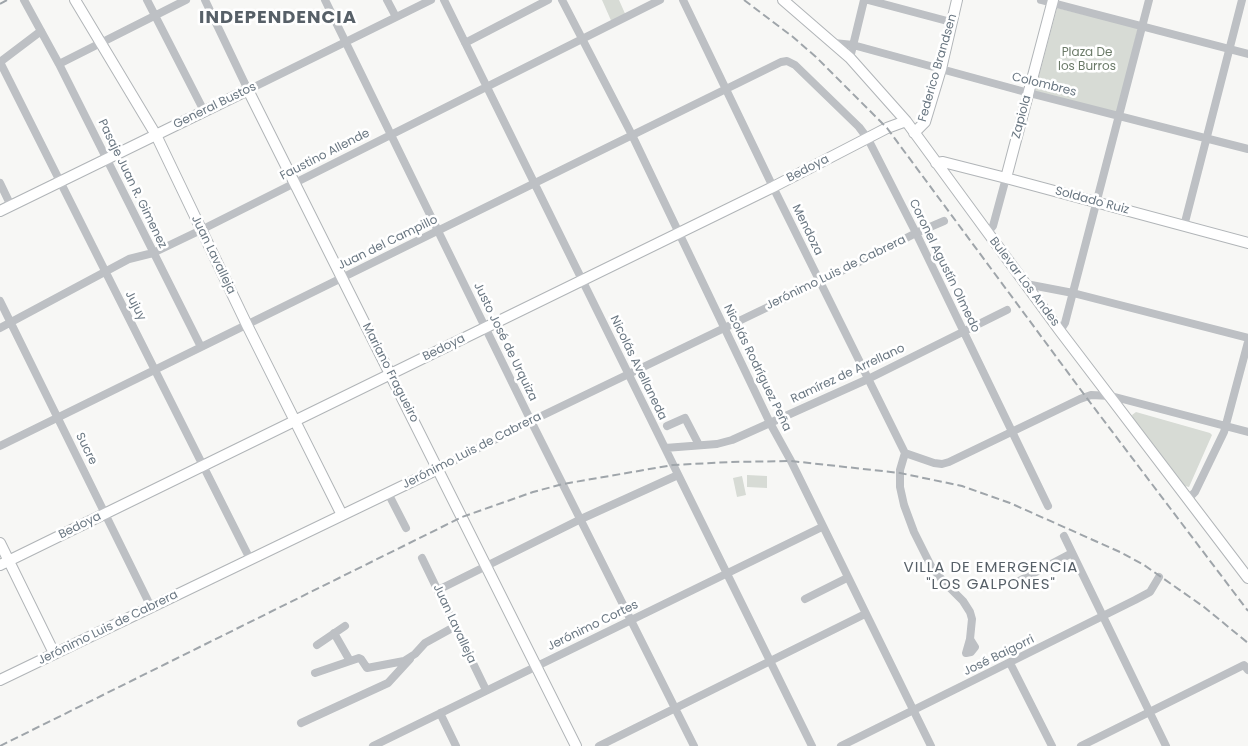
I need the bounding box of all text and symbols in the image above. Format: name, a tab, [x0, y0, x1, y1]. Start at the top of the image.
district label: INDEPENDENCIA	[197, 7, 359, 29]
street label: Federico Brandsen	[916, 12, 960, 124]
park label: Plaza De los Burros	[1058, 46, 1116, 74]
street label: Colombres	[1010, 70, 1078, 100]
street label: General Bustos	[171, 80, 259, 132]
street label: Zapiola	[1009, 94, 1035, 140]
street label: Pasaje Juan R. Gimenez	[94, 117, 170, 251]
street label: Faustino Allende	[278, 126, 372, 184]
street label: Bedoya	[784, 152, 832, 186]
street label: Soldado Ruiz	[1053, 184, 1131, 218]
street label: Coronel Agustín Olmedo	[905, 197, 983, 335]
street label: Mendoza	[789, 202, 825, 258]
street label: Juan Lavalleja	[188, 213, 238, 297]
street label: Juan del Campillo	[336, 213, 440, 273]
street label: Jerónimo Luis de Cabrera	[764, 233, 908, 313]
street label: Bulevar Los Andes	[986, 235, 1062, 329]
street label: Justo José de Urquiza	[470, 280, 540, 404]
street label: Jujuy	[121, 289, 149, 323]
street label: Nicolás Rodríguez Peña	[720, 302, 794, 434]
street label: Nicolás Avellaneda	[606, 313, 670, 423]
street label: Mariano Fragueiro	[359, 321, 421, 425]
street label: Bedoya	[420, 332, 468, 364]
street label: Ramírez de Arrellano	[789, 341, 907, 407]
street label: Jerónimo Luis de Cabrera	[400, 410, 544, 492]
street label: Sucre	[72, 431, 100, 467]
street label: Bedoya	[56, 510, 104, 542]
district label: VILLA DE EMERGENCIA "LOS GALPONES"	[901, 559, 1081, 594]
street label: Juan Lavalleja	[429, 582, 479, 666]
street label: Jerónimo Luis de Cabrera	[36, 588, 180, 668]
street label: Jerónimo Cortes	[545, 598, 641, 654]
street label: José Baigorri	[961, 633, 1037, 679]

